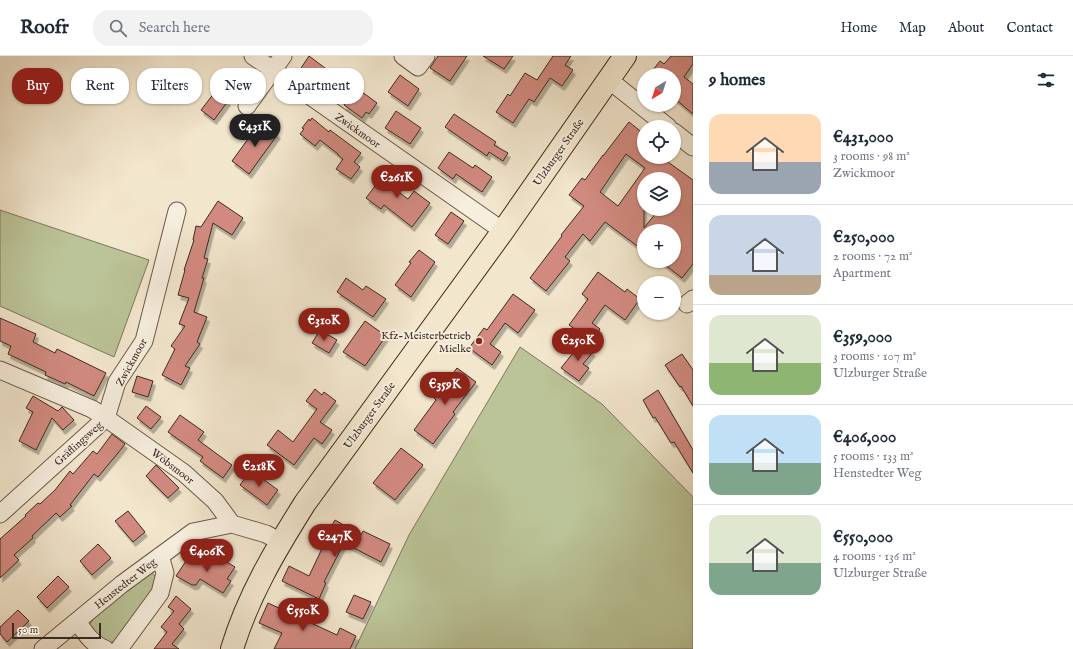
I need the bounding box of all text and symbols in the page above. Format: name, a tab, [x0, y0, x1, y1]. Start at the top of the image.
search box	[93, 10, 373, 46]
text: Roofr	[20, 16, 69, 40]
icon: search	[107, 17, 129, 39]
text: Search here	[139, 18, 210, 37]
text: Home	[841, 19, 877, 37]
text: Map	[899, 19, 926, 37]
text: About	[948, 19, 984, 37]
text: Contact	[1006, 19, 1053, 37]
chip: Buy	[12, 68, 63, 104]
chip: Rent	[71, 68, 129, 104]
chip: Filters	[137, 68, 202, 104]
chip: New	[210, 68, 266, 104]
chip: Apartment	[274, 68, 364, 104]
north arrow	[637, 68, 681, 112]
map controls	[637, 68, 681, 320]
icon: filters	[1035, 69, 1057, 91]
text: 9 homes	[709, 70, 765, 91]
street label: Zwickmoor	[332, 110, 383, 152]
pin: €431K	[227, 114, 283, 148]
street label: Ulzburger Straße	[530, 116, 587, 189]
text: €431K	[238, 118, 272, 135]
button: locate	[637, 120, 681, 164]
text: €431,000	[833, 127, 894, 148]
icon: home	[741, 130, 789, 178]
text: 3 rooms · 98 m²	[833, 148, 910, 165]
pin: €261K	[369, 165, 425, 199]
text: Zwickmoor	[833, 165, 895, 182]
text: €261K	[380, 169, 414, 186]
button: layers	[637, 172, 681, 216]
button: +	[637, 224, 681, 268]
text: €250,000	[833, 227, 895, 248]
icon: home	[741, 231, 789, 279]
text: 2 rooms · 72 m²	[833, 248, 913, 265]
text: Apartment	[833, 265, 891, 282]
button: −	[637, 276, 681, 320]
pin: €310K	[296, 308, 352, 342]
text: €310K	[307, 312, 341, 329]
text: €359,000	[833, 327, 892, 348]
pin: €250K	[550, 328, 606, 362]
place label: Kfz-Meisterbetrieb Mielke	[381, 329, 471, 356]
icon: home	[741, 331, 789, 379]
text: €250K	[561, 332, 595, 349]
street label: Zwickmoor	[113, 336, 151, 389]
marker: Kfz-Meisterbetrieb Mielke	[474, 336, 484, 346]
text: 3 rooms · 107 m²	[833, 348, 916, 365]
text: Ulzburger Straße	[833, 365, 927, 382]
pin: €359K	[417, 372, 473, 406]
text: €359K	[429, 376, 461, 393]
street label: Ulzburger Straße	[341, 379, 399, 452]
street label: Gräflingsweg	[52, 418, 107, 469]
text: €406,000	[833, 427, 896, 448]
icon: home	[741, 431, 789, 479]
street label: Wöbsmoor	[148, 446, 197, 488]
text: 5 rooms · 133 m²	[833, 448, 914, 465]
pin: €218K	[231, 454, 287, 488]
text: €218K	[242, 458, 276, 475]
text: Henstedter Weg	[833, 465, 922, 482]
pin: €247K	[307, 524, 363, 558]
text: €550,000	[833, 527, 893, 548]
text: €247K	[317, 528, 353, 545]
icon: home	[741, 531, 789, 579]
pin: €406K	[179, 539, 235, 573]
text: €406K	[189, 543, 225, 560]
text: 4 rooms · 136 m²	[833, 548, 916, 565]
street label: Henstedter Weg	[92, 555, 160, 612]
text: Ulzburger Straße	[833, 565, 927, 582]
pin: €550K	[275, 598, 331, 632]
text: €550K	[287, 602, 319, 619]
scale bar	[12, 621, 101, 640]
text: 50 m	[18, 623, 38, 637]

